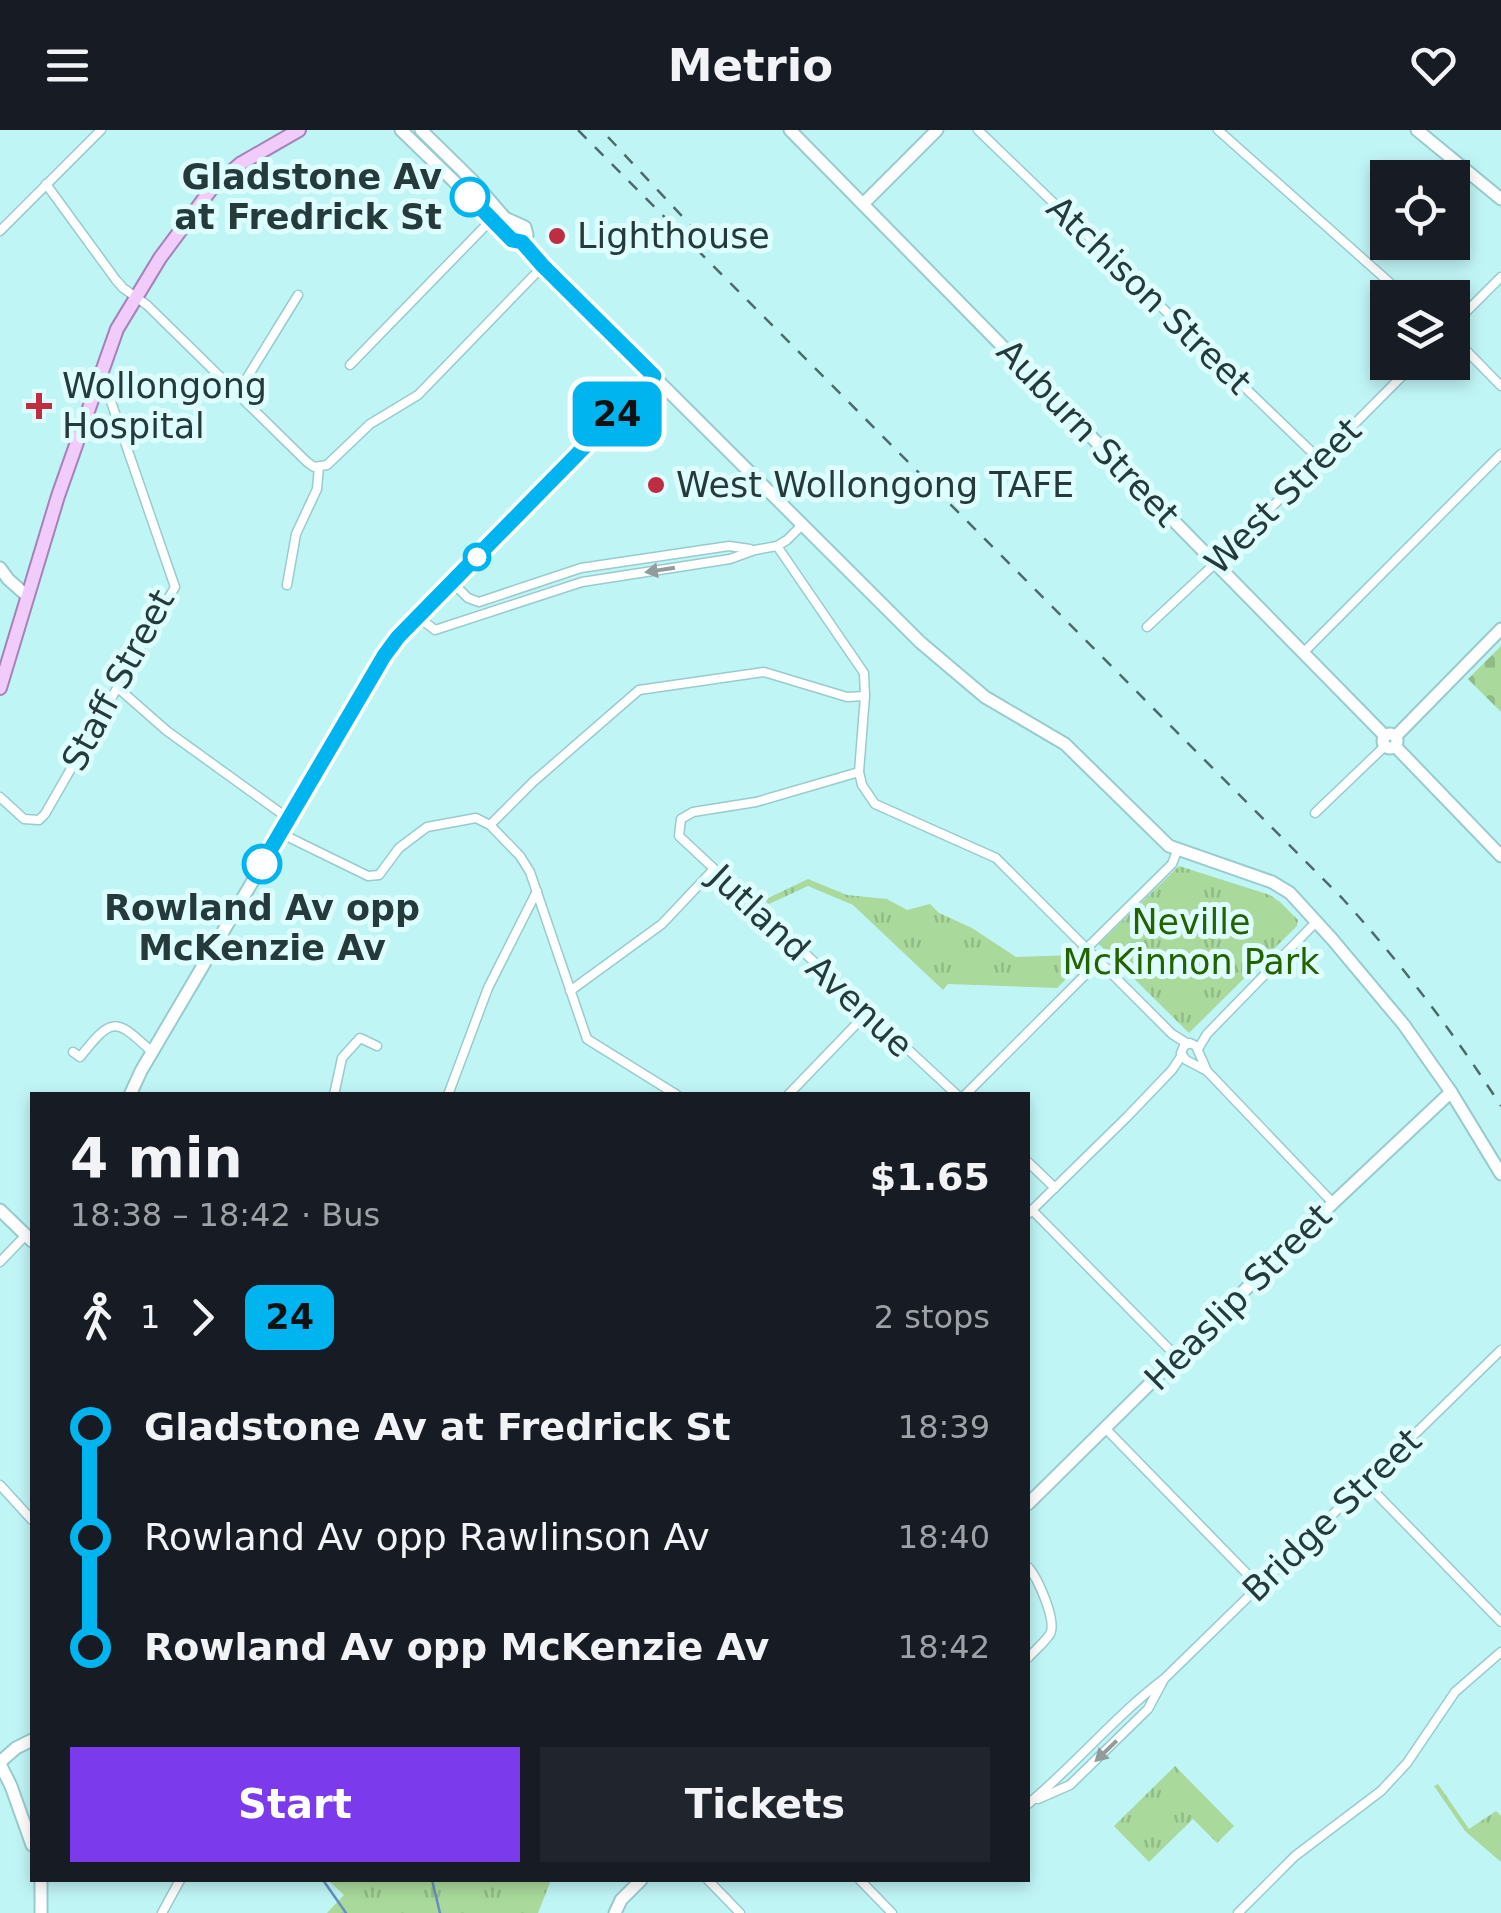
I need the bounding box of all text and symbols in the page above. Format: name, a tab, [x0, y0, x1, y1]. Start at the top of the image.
icon: menu	[40, 38, 95, 93]
icon: heart	[1406, 38, 1461, 93]
text: Metrio	[668, 39, 833, 92]
place label: Gladstone Av at Fredrick St	[174, 157, 442, 237]
map controls	[1370, 160, 1470, 380]
button: locate	[1370, 160, 1470, 260]
marker: Gladstone Av at Fredrick St	[451, 178, 489, 216]
street label: Atchison Street	[1039, 188, 1259, 402]
place label: Lighthouse	[577, 216, 770, 256]
marker: Lighthouse	[546, 225, 568, 247]
button: layers	[1370, 280, 1470, 380]
street label: Auburn Street	[989, 331, 1187, 535]
place label: Wollongong Hospital	[62, 366, 267, 446]
line badge: 24	[572, 382, 662, 446]
marker: Wollongong Hospital	[26, 393, 52, 419]
text: 24	[593, 394, 641, 434]
street label: West Street	[1197, 410, 1369, 582]
place label: West Wollongong TAFE	[676, 465, 1074, 505]
marker: West Wollongong TAFE	[645, 474, 667, 496]
unlabelled marker	[464, 544, 490, 570]
one-way arrow	[643, 563, 675, 578]
street label: Staff Street	[54, 583, 182, 777]
marker: Rowland Av opp McKenzie Av	[243, 845, 281, 883]
street label: Jutland Avenue	[700, 855, 921, 1065]
place label: Rowland Av opp McKenzie Av	[104, 888, 420, 968]
park label: Neville McKinnon Park	[1063, 902, 1320, 982]
text: 4 min	[70, 1126, 243, 1190]
text: $1.65	[870, 1155, 990, 1199]
text: 18:38 – 18:42 · Bus	[70, 1196, 380, 1234]
street label: Heaslip Street	[1137, 1196, 1339, 1398]
icon: walk	[70, 1290, 125, 1345]
icon: forward	[175, 1290, 230, 1345]
text: 24	[265, 1297, 314, 1337]
text: 1	[140, 1298, 160, 1336]
text: 2 stops	[874, 1298, 990, 1336]
text: Gladstone Av at Fredrick St	[144, 1405, 731, 1449]
text: 18:39	[898, 1408, 990, 1446]
street label: Bridge Street	[1235, 1420, 1429, 1610]
text: Rowland Av opp Rawlinson Av	[144, 1515, 710, 1559]
text: 18:40	[898, 1518, 990, 1556]
text: Rowland Av opp McKenzie Av	[144, 1625, 769, 1669]
text: 18:42	[898, 1628, 990, 1666]
one-way arrow	[1094, 1739, 1118, 1762]
button: Start	[70, 1747, 520, 1862]
button: Tickets	[540, 1747, 990, 1862]

